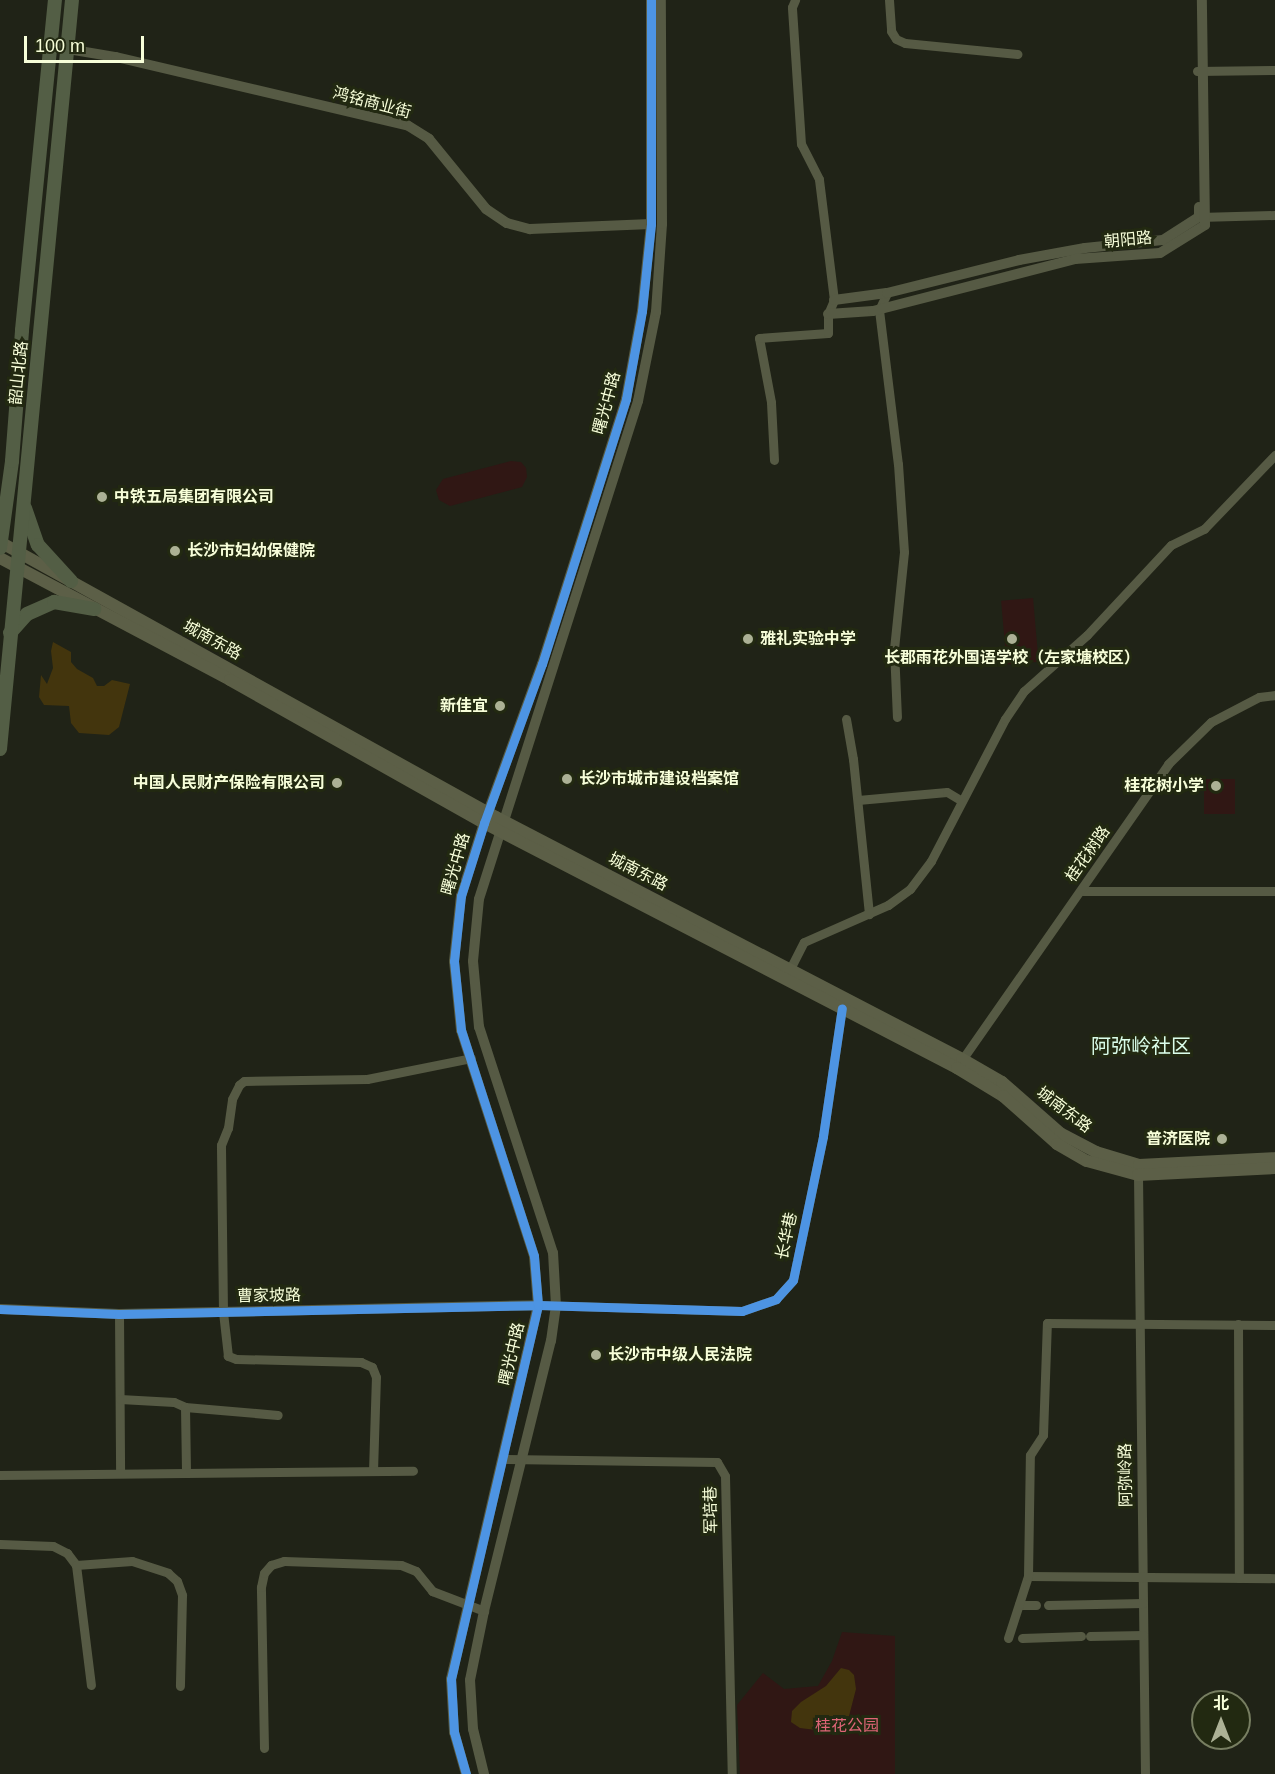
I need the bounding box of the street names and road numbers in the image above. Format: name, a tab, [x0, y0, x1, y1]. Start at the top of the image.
street label: 鸿铭商业街	[331, 83, 413, 123]
street label: 朝阳路	[1103, 228, 1153, 252]
street label: 韶山北路	[6, 340, 32, 406]
street label: 曙光中路	[589, 370, 625, 436]
street label: 城南东路	[179, 616, 245, 664]
street label: 桂花树路	[1062, 822, 1114, 886]
street label: 曙光中路	[438, 831, 474, 897]
street label: 城南东路	[605, 849, 671, 895]
street label: 城南东路	[1033, 1083, 1095, 1137]
street label: 长华巷	[773, 1211, 801, 1261]
street label: 曹家坡路	[237, 1286, 301, 1306]
street label: 曙光中路	[495, 1321, 529, 1387]
street label: 阿弥岭路	[1116, 1443, 1136, 1507]
street label: 军培巷	[701, 1486, 721, 1534]

